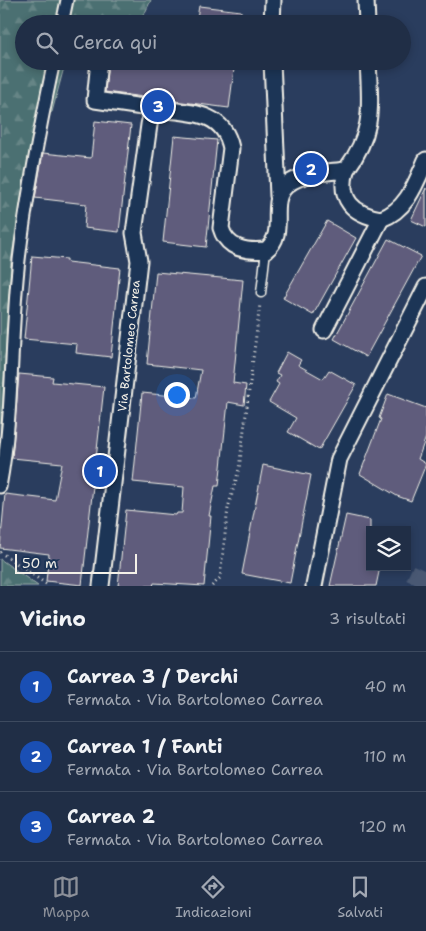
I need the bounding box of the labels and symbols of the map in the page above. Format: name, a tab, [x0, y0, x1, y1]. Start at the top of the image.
pin: 3	[142, 87, 174, 125]
pin: 2	[295, 150, 327, 188]
street label: Via Bartolomeo Carrea	[114, 279, 144, 413]
your location	[164, 382, 190, 408]
pin: 1	[84, 452, 116, 490]
scale bar	[15, 551, 138, 574]

